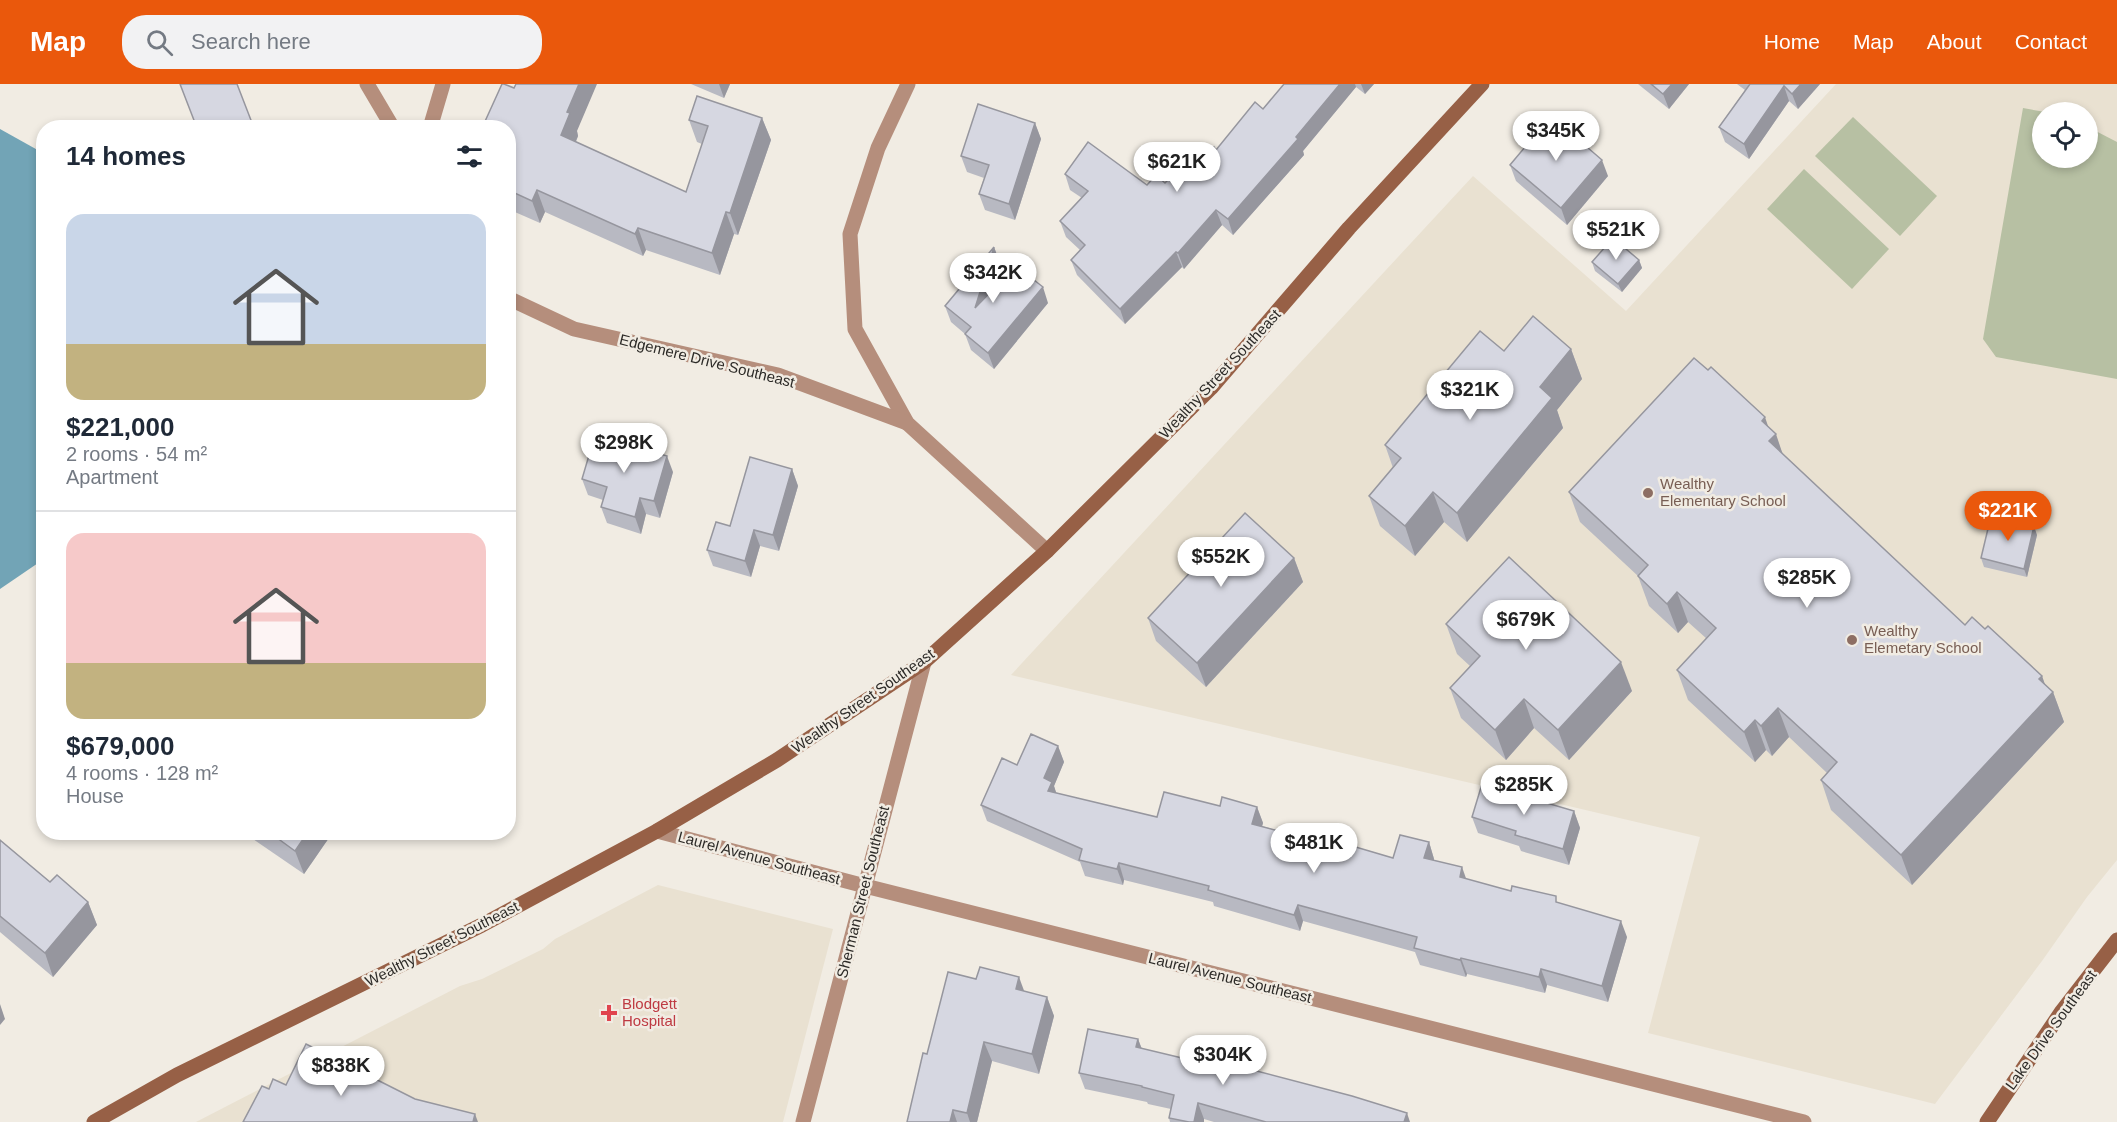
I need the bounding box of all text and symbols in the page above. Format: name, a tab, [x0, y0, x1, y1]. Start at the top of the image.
search box	[122, 15, 542, 69]
text: Map	[30, 26, 86, 57]
icon: search	[143, 26, 176, 59]
text: Search here	[191, 29, 311, 54]
text: Home	[1764, 30, 1820, 53]
text: Map	[1853, 30, 1894, 53]
text: About	[1927, 30, 1982, 53]
text: Contact	[2015, 30, 2087, 53]
map controls	[2032, 102, 2098, 168]
button: locate	[2032, 102, 2098, 168]
pin: $345K	[1514, 111, 1598, 162]
text: $345K	[1527, 119, 1585, 141]
icon: filters	[453, 140, 486, 173]
text: 14 homes	[66, 141, 186, 171]
pin: $621K	[1135, 142, 1219, 193]
text: $621K	[1148, 150, 1206, 172]
pin: $521K	[1574, 210, 1658, 261]
text: $521K	[1587, 218, 1645, 240]
icon: home	[222, 253, 330, 361]
pin: $342K	[951, 253, 1035, 304]
text: $342K	[964, 261, 1022, 283]
street label: Wealthy Street Southeast	[1156, 305, 1284, 442]
street label: Edgemere Drive Southeast	[618, 330, 797, 391]
pin: $321K	[1428, 370, 1512, 421]
text: $321K	[1441, 378, 1499, 400]
text: $221,000	[66, 412, 174, 442]
pin: $298K	[582, 423, 666, 474]
text: $298K	[595, 431, 653, 453]
text: 2 rooms · 54 m²	[66, 443, 207, 465]
text: Apartment	[66, 466, 158, 488]
place label: Wealthy Elementary School	[1660, 475, 1786, 509]
marker: Wealthy Elementary School	[1641, 486, 1655, 500]
pin: $221K	[1966, 491, 2050, 542]
text: $221K	[1979, 499, 2037, 521]
pin: $552K	[1179, 537, 1263, 588]
text: $552K	[1192, 545, 1250, 567]
pin: $285K	[1765, 558, 1849, 609]
text: $285K	[1778, 566, 1836, 588]
icon: home	[222, 572, 330, 680]
pin: $679K	[1484, 600, 1568, 651]
text: $679K	[1497, 608, 1555, 630]
place label: Wealthy Elemetary School	[1864, 622, 1982, 656]
marker: Wealthy Elemetary School	[1845, 633, 1859, 647]
street label: Wealthy Street Southeast	[788, 644, 938, 756]
text: $679,000	[66, 731, 174, 761]
text: 4 rooms · 128 m²	[66, 762, 218, 784]
pin: $285K	[1482, 765, 1566, 816]
text: $285K	[1495, 773, 1553, 795]
text: House	[66, 785, 124, 807]
street label: Sherman Street Southeast	[833, 803, 892, 980]
pin: $481K	[1272, 823, 1356, 874]
street label: Laurel Avenue Southeast	[676, 828, 843, 888]
text: $481K	[1285, 831, 1343, 853]
street label: Wealthy Street Southeast	[362, 897, 522, 990]
street label: Laurel Avenue Southeast	[1147, 949, 1314, 1006]
street label: Lake Drive Southeast	[2002, 966, 2100, 1093]
place label: Blodgett Hospital	[622, 995, 678, 1029]
marker: Blodgett Hospital	[600, 1004, 618, 1022]
pin: $304K	[1181, 1035, 1265, 1086]
text: $304K	[1194, 1043, 1252, 1065]
pin: $838K	[299, 1046, 383, 1097]
text: $838K	[312, 1054, 370, 1076]

